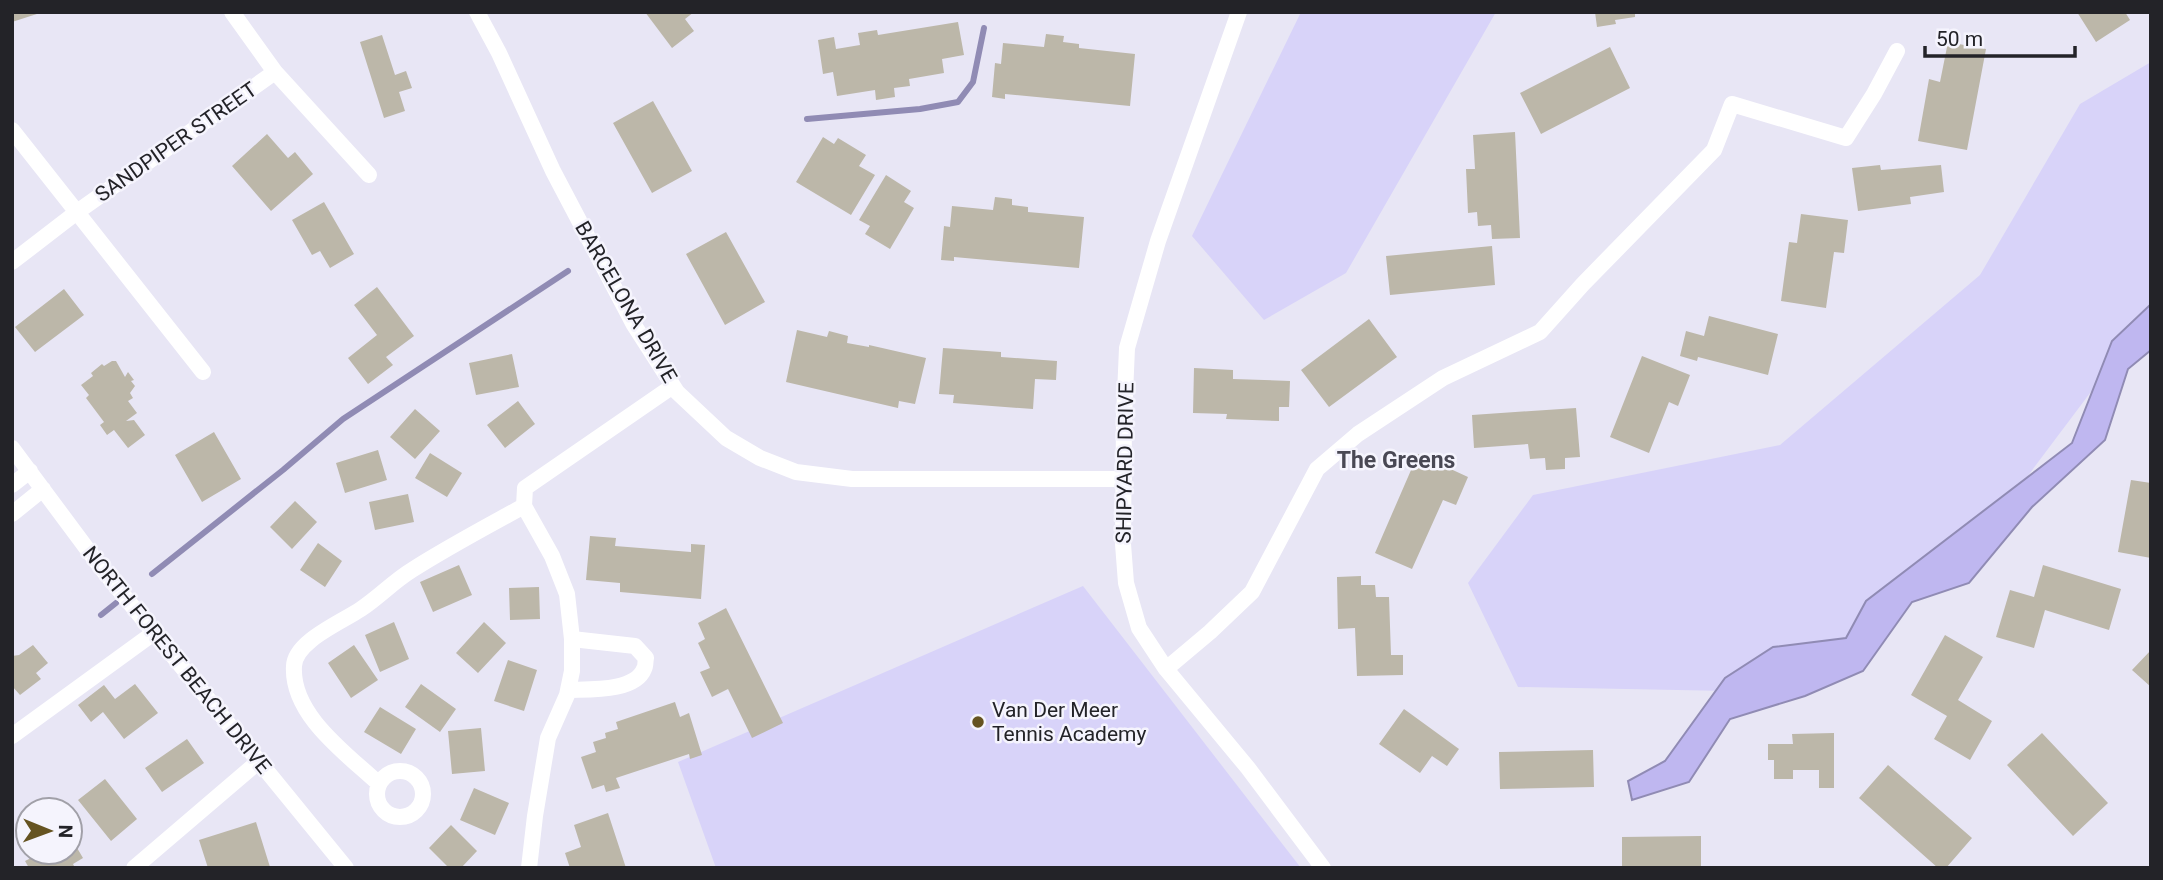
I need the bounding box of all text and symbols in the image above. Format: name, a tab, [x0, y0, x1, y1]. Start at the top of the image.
scale bar	[1925, 14, 2076, 58]
text: 50 m	[1936, 27, 1983, 51]
street label: SANDPIPER STREET	[91, 77, 262, 207]
street label: BARCELONA DRIVE	[570, 217, 682, 387]
street label: SHIPYARD DRIVE	[1112, 382, 1138, 544]
district label: The Greens	[1337, 447, 1455, 474]
street label: NORTH FOREST BEACH DRIVE	[78, 542, 276, 778]
place label: Van Der Meer Tennis Academy	[992, 698, 1147, 746]
marker: Van Der Meer Tennis Academy	[970, 714, 986, 730]
north arrow	[14, 796, 84, 866]
text: N	[54, 824, 77, 838]

